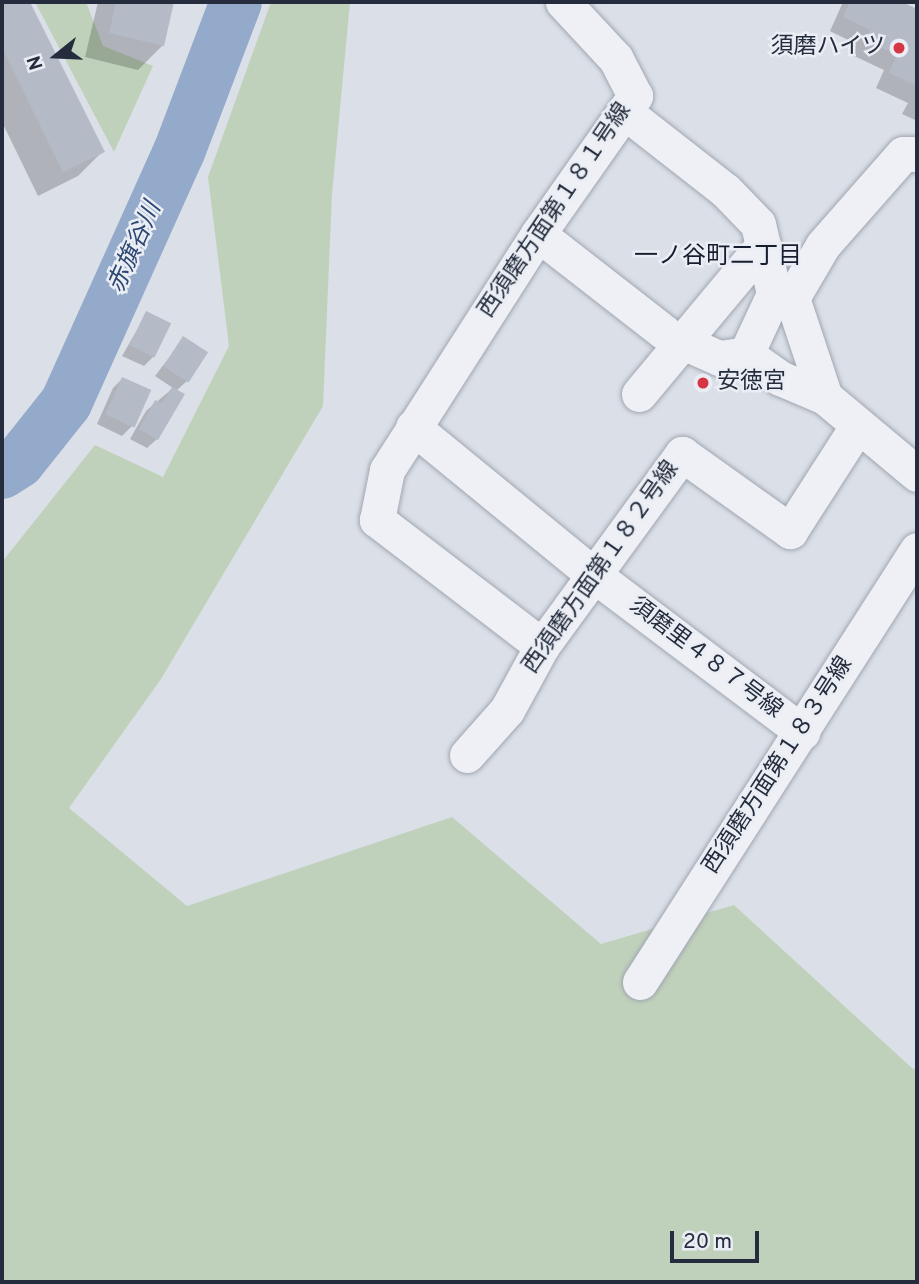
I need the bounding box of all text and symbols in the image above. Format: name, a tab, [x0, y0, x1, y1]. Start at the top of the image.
north arrow	[21, 21, 91, 91]
place label: 須磨ハイツ	[770, 34, 885, 62]
marker: 須磨ハイツ	[891, 40, 907, 56]
text: N	[23, 52, 50, 73]
street label: 西須磨方面第１８１号線	[474, 98, 638, 324]
water label: 赤旗谷川	[103, 198, 169, 298]
district label: 一ノ谷町二丁目	[634, 244, 802, 272]
place label: 安徳宮	[717, 369, 786, 397]
marker: 安徳宮	[695, 375, 711, 391]
street label: 西須磨方面第１８２号線	[518, 456, 686, 680]
street label: 須磨里４８７号線	[623, 593, 787, 725]
street label: 西須磨方面第１８３号線	[699, 652, 859, 880]
scale bar	[674, 1218, 763, 1262]
text: 20 m	[683, 1229, 732, 1256]

